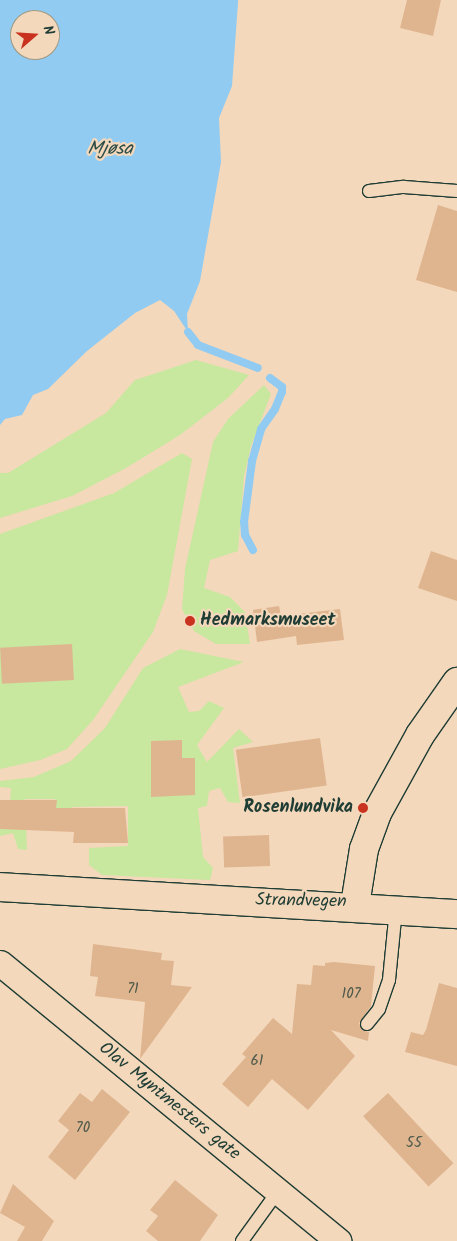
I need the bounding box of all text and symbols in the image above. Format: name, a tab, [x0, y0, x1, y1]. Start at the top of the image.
north arrow	[10, 10, 60, 60]
text: N	[36, 23, 60, 38]
water label: Mjøsa	[87, 139, 133, 161]
place label: Hedmarksmuseet	[200, 610, 336, 632]
marker: Hedmarksmuseet	[184, 615, 196, 627]
place label: Rosenlundvika	[243, 797, 353, 819]
marker: Rosenlundvika	[357, 802, 369, 814]
street label: Strandvegen	[255, 890, 347, 914]
house number: 71	[127, 981, 139, 999]
house number: 107	[341, 986, 361, 1004]
street label: Olav Myntmesters gate	[94, 1038, 244, 1166]
house number: 61	[250, 1053, 264, 1071]
house number: 70	[76, 1120, 90, 1138]
house number: 55	[406, 1135, 422, 1153]

